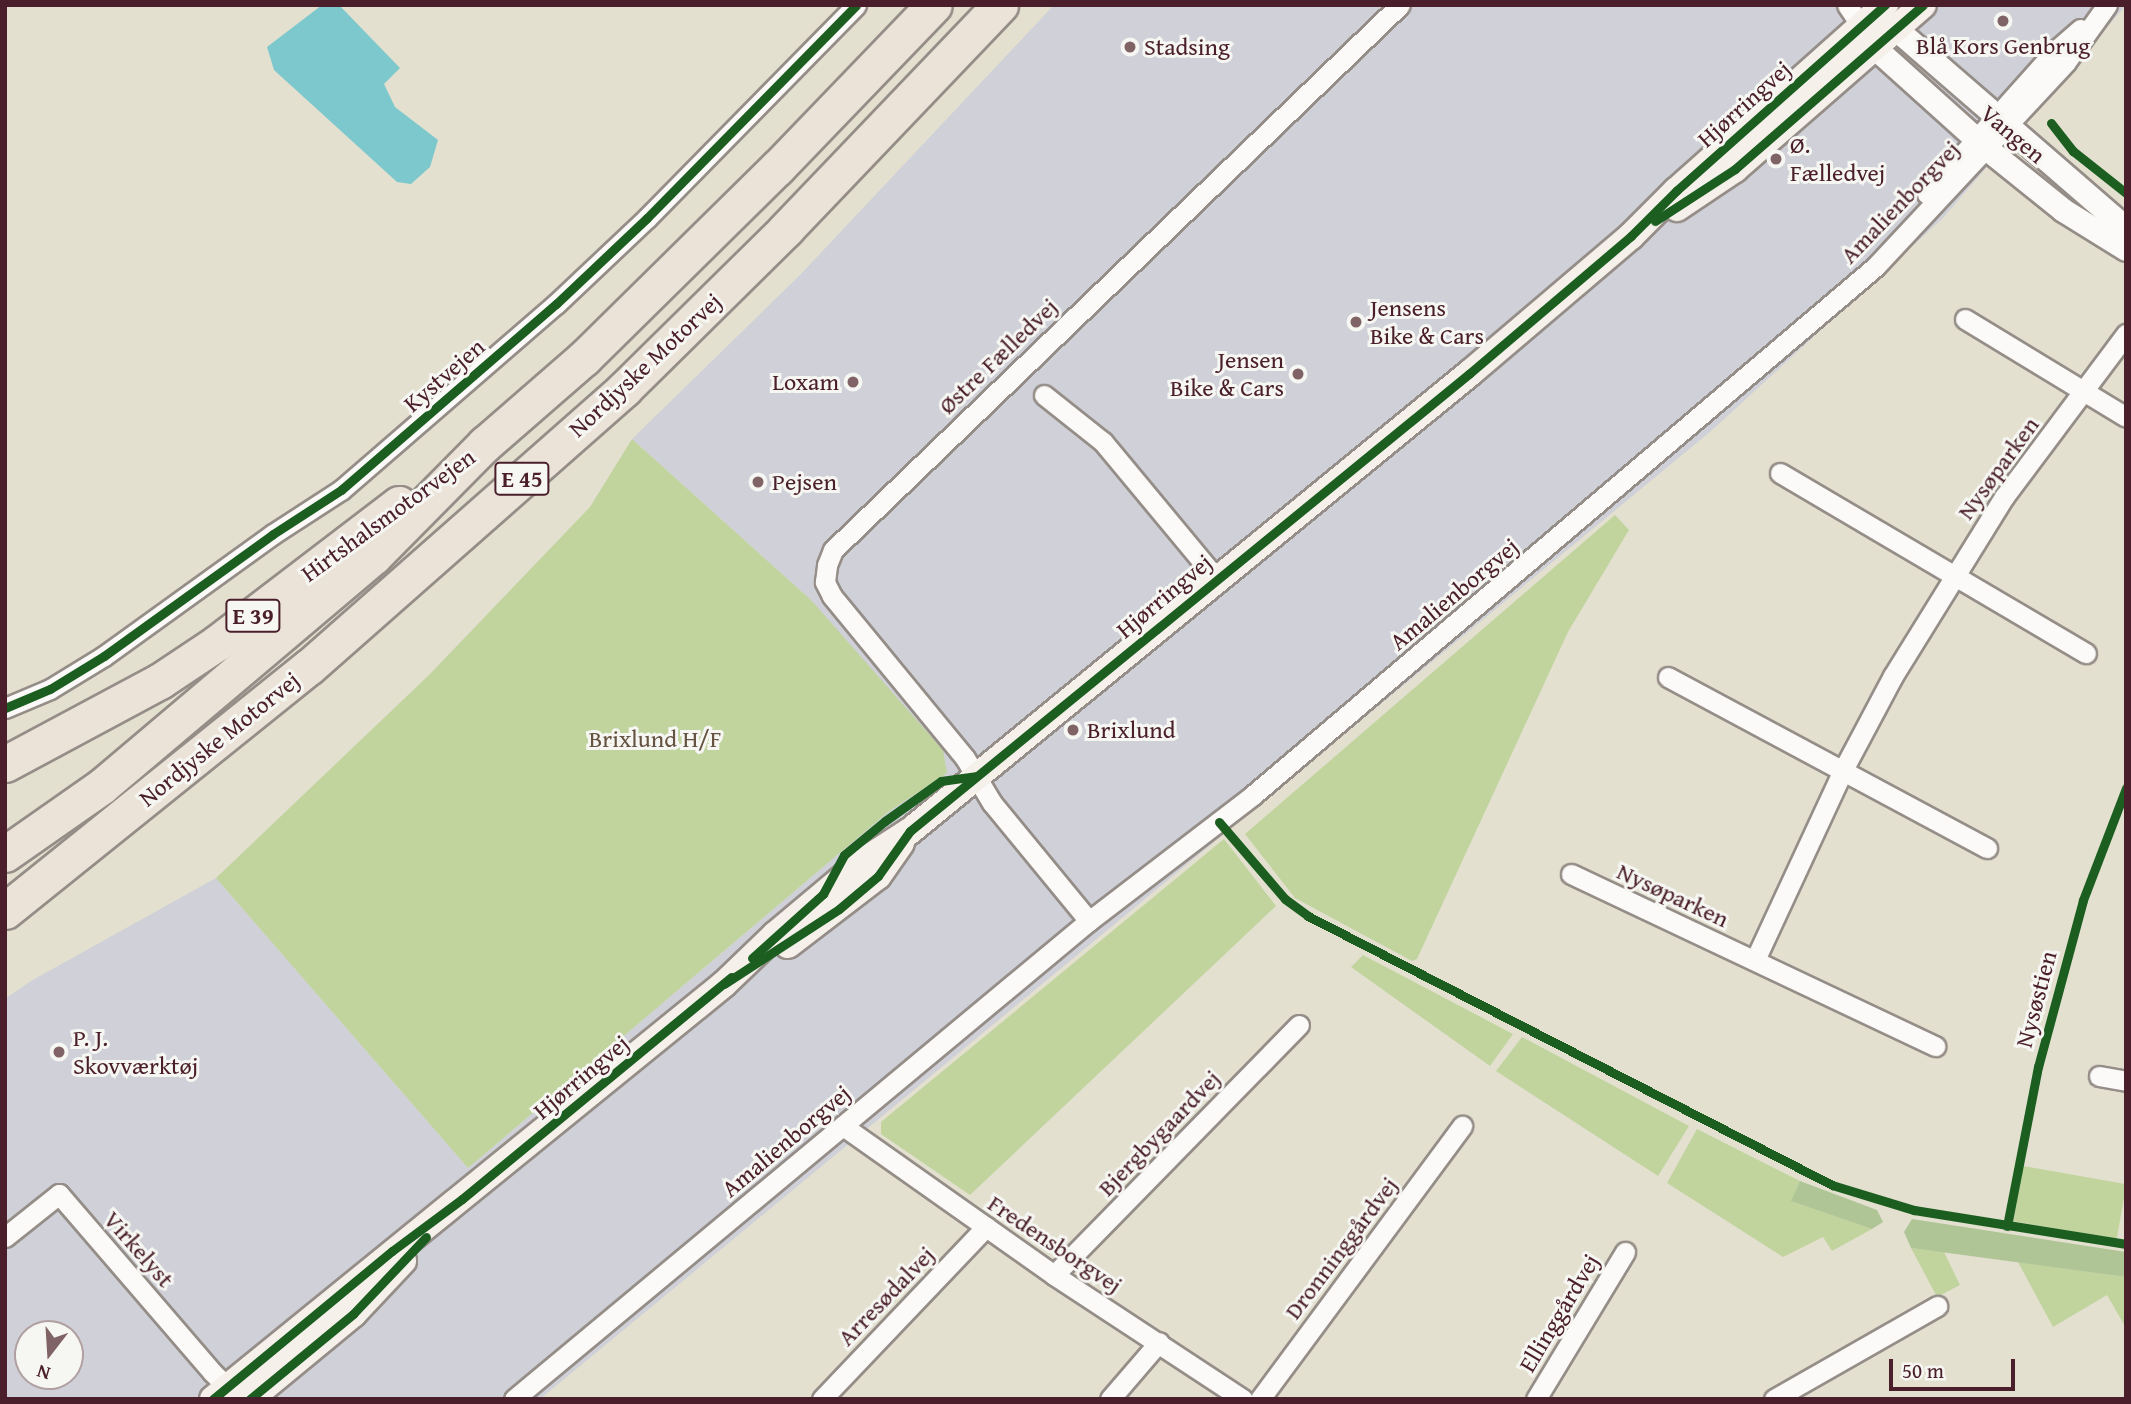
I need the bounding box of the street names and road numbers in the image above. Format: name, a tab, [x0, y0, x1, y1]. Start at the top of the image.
street label: Hjørringvej	[1691, 55, 1797, 153]
street label: Vangen	[1975, 99, 2051, 169]
street label: Amalienborgvej	[1834, 135, 1966, 269]
street label: Nordjyske Motorvej	[563, 287, 727, 443]
street label: Østre Fælledvej	[933, 292, 1063, 420]
street label: Kystvejen	[398, 332, 490, 418]
street label: Nysøparken	[1951, 411, 2045, 525]
street label: Hirtshalsmotorvejen	[295, 442, 481, 588]
road number: E 45	[494, 460, 550, 499]
street label: Amalienborgvej	[1384, 532, 1524, 656]
street label: Hjørringvej	[1110, 548, 1218, 644]
road number: E 39	[225, 596, 281, 636]
street label: Nordjyske Motorvej	[133, 665, 305, 813]
street label: Nysøparken	[1613, 857, 1733, 933]
street label: Nysøstien	[2009, 948, 2063, 1050]
street label: Hjørringvej	[527, 1029, 635, 1125]
street label: Bjergbygaardvej	[1092, 1064, 1226, 1202]
street label: Amalienborgvej	[716, 1079, 856, 1203]
street label: Dronninggårdvej	[1278, 1171, 1404, 1325]
street label: Fredensborgvej	[983, 1189, 1127, 1299]
street label: Virkelyst	[98, 1205, 180, 1293]
street label: Arresødalvej	[832, 1240, 940, 1352]
street label: Ellinggårdvej	[1513, 1249, 1605, 1377]

